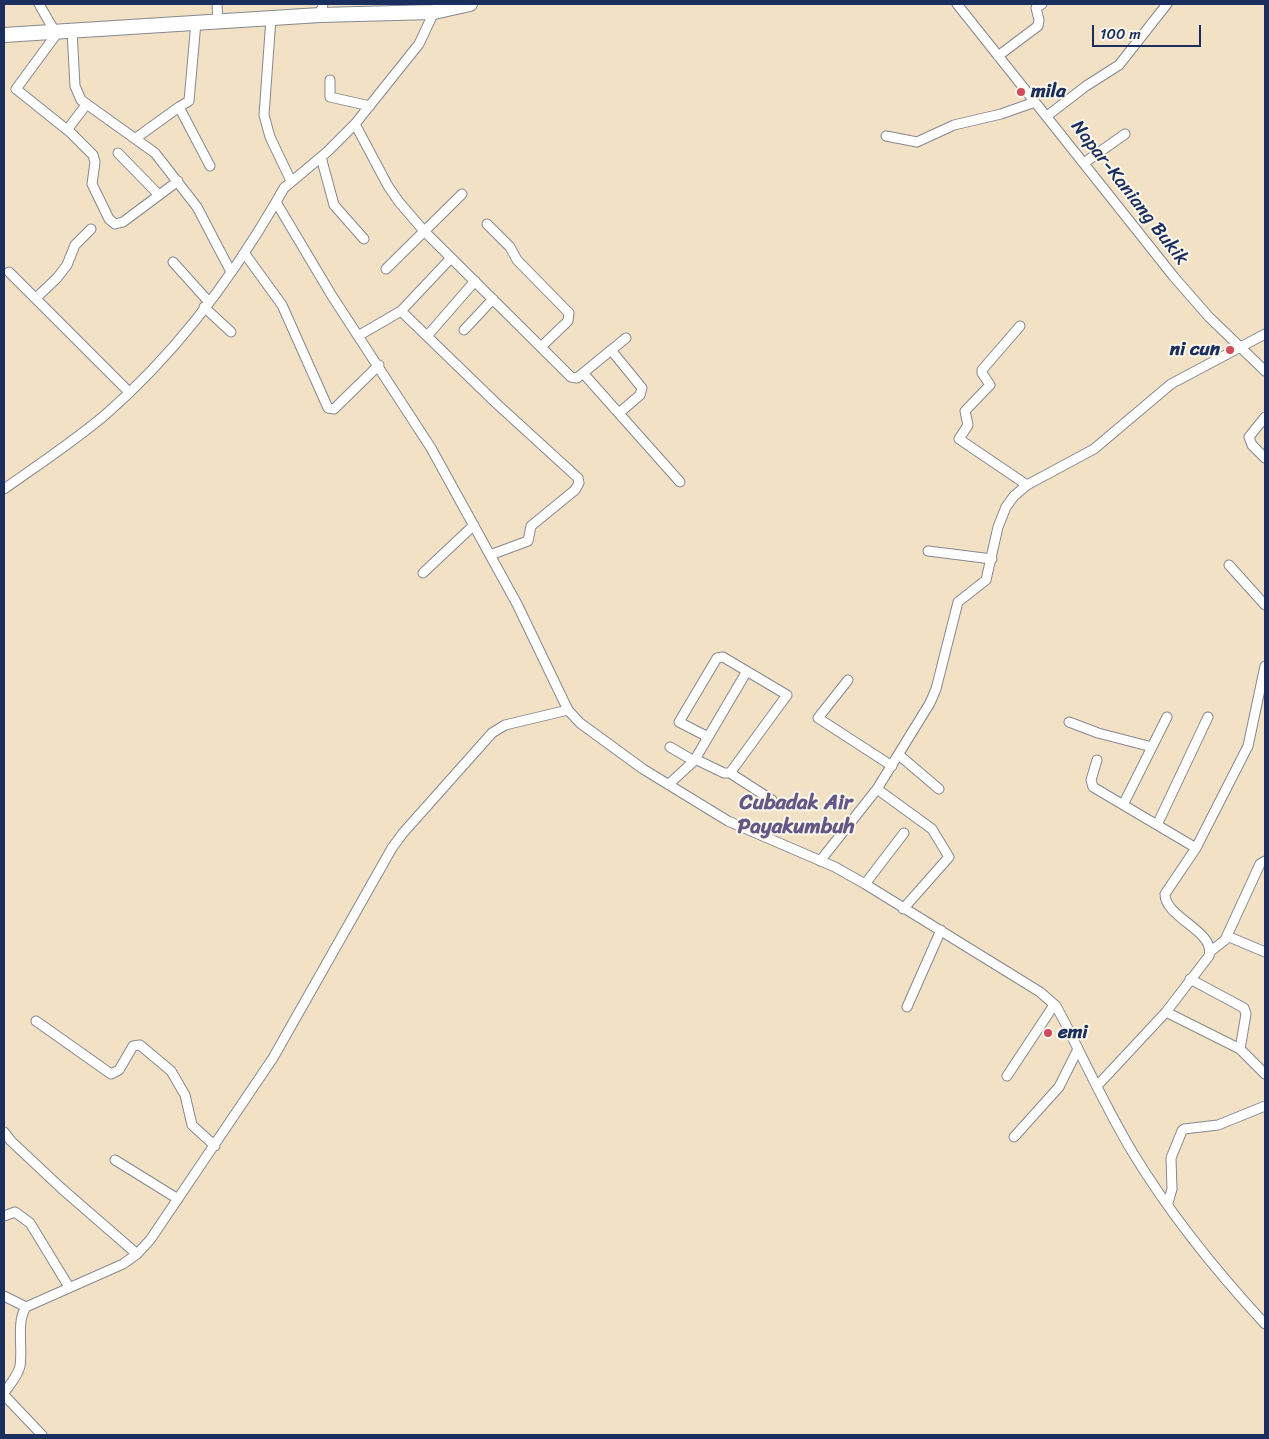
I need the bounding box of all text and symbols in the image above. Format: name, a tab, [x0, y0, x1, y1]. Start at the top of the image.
scale bar	[1094, 15, 1203, 47]
text: 100 m	[1100, 21, 1141, 47]
place label: mila	[1031, 81, 1066, 103]
marker: mila	[1015, 86, 1027, 98]
street label: Napar-Kaniang Bukik	[1065, 116, 1193, 270]
place label: ni cun	[1170, 339, 1220, 361]
marker: ni cun	[1224, 344, 1236, 356]
district label: Cubadak Air Payakumbuh	[737, 791, 855, 841]
place label: emi	[1058, 1022, 1088, 1044]
marker: emi	[1042, 1027, 1054, 1039]

